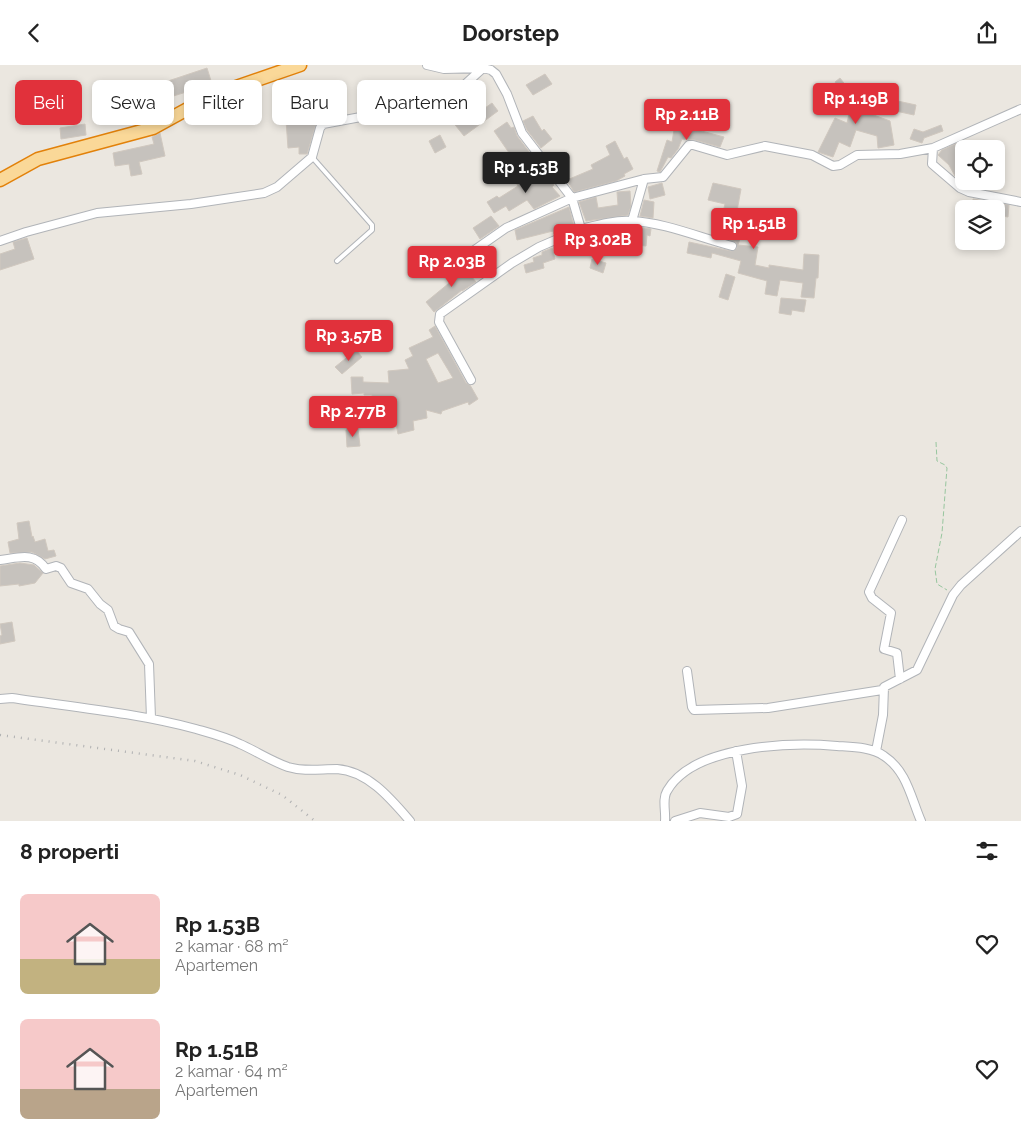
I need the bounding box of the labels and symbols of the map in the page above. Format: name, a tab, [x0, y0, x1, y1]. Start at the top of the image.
pin: Rp 1.19B	[804, 83, 908, 125]
pin: Rp 2.11B	[635, 99, 739, 141]
pin: Rp 1.53B	[474, 151, 578, 194]
pin: Rp 1.51B	[702, 207, 806, 250]
pin: Rp 3.02B	[546, 223, 650, 266]
pin: Rp 2.03B	[400, 245, 504, 288]
pin: Rp 3.57B	[297, 319, 401, 362]
pin: Rp 2.77B	[301, 395, 405, 438]

